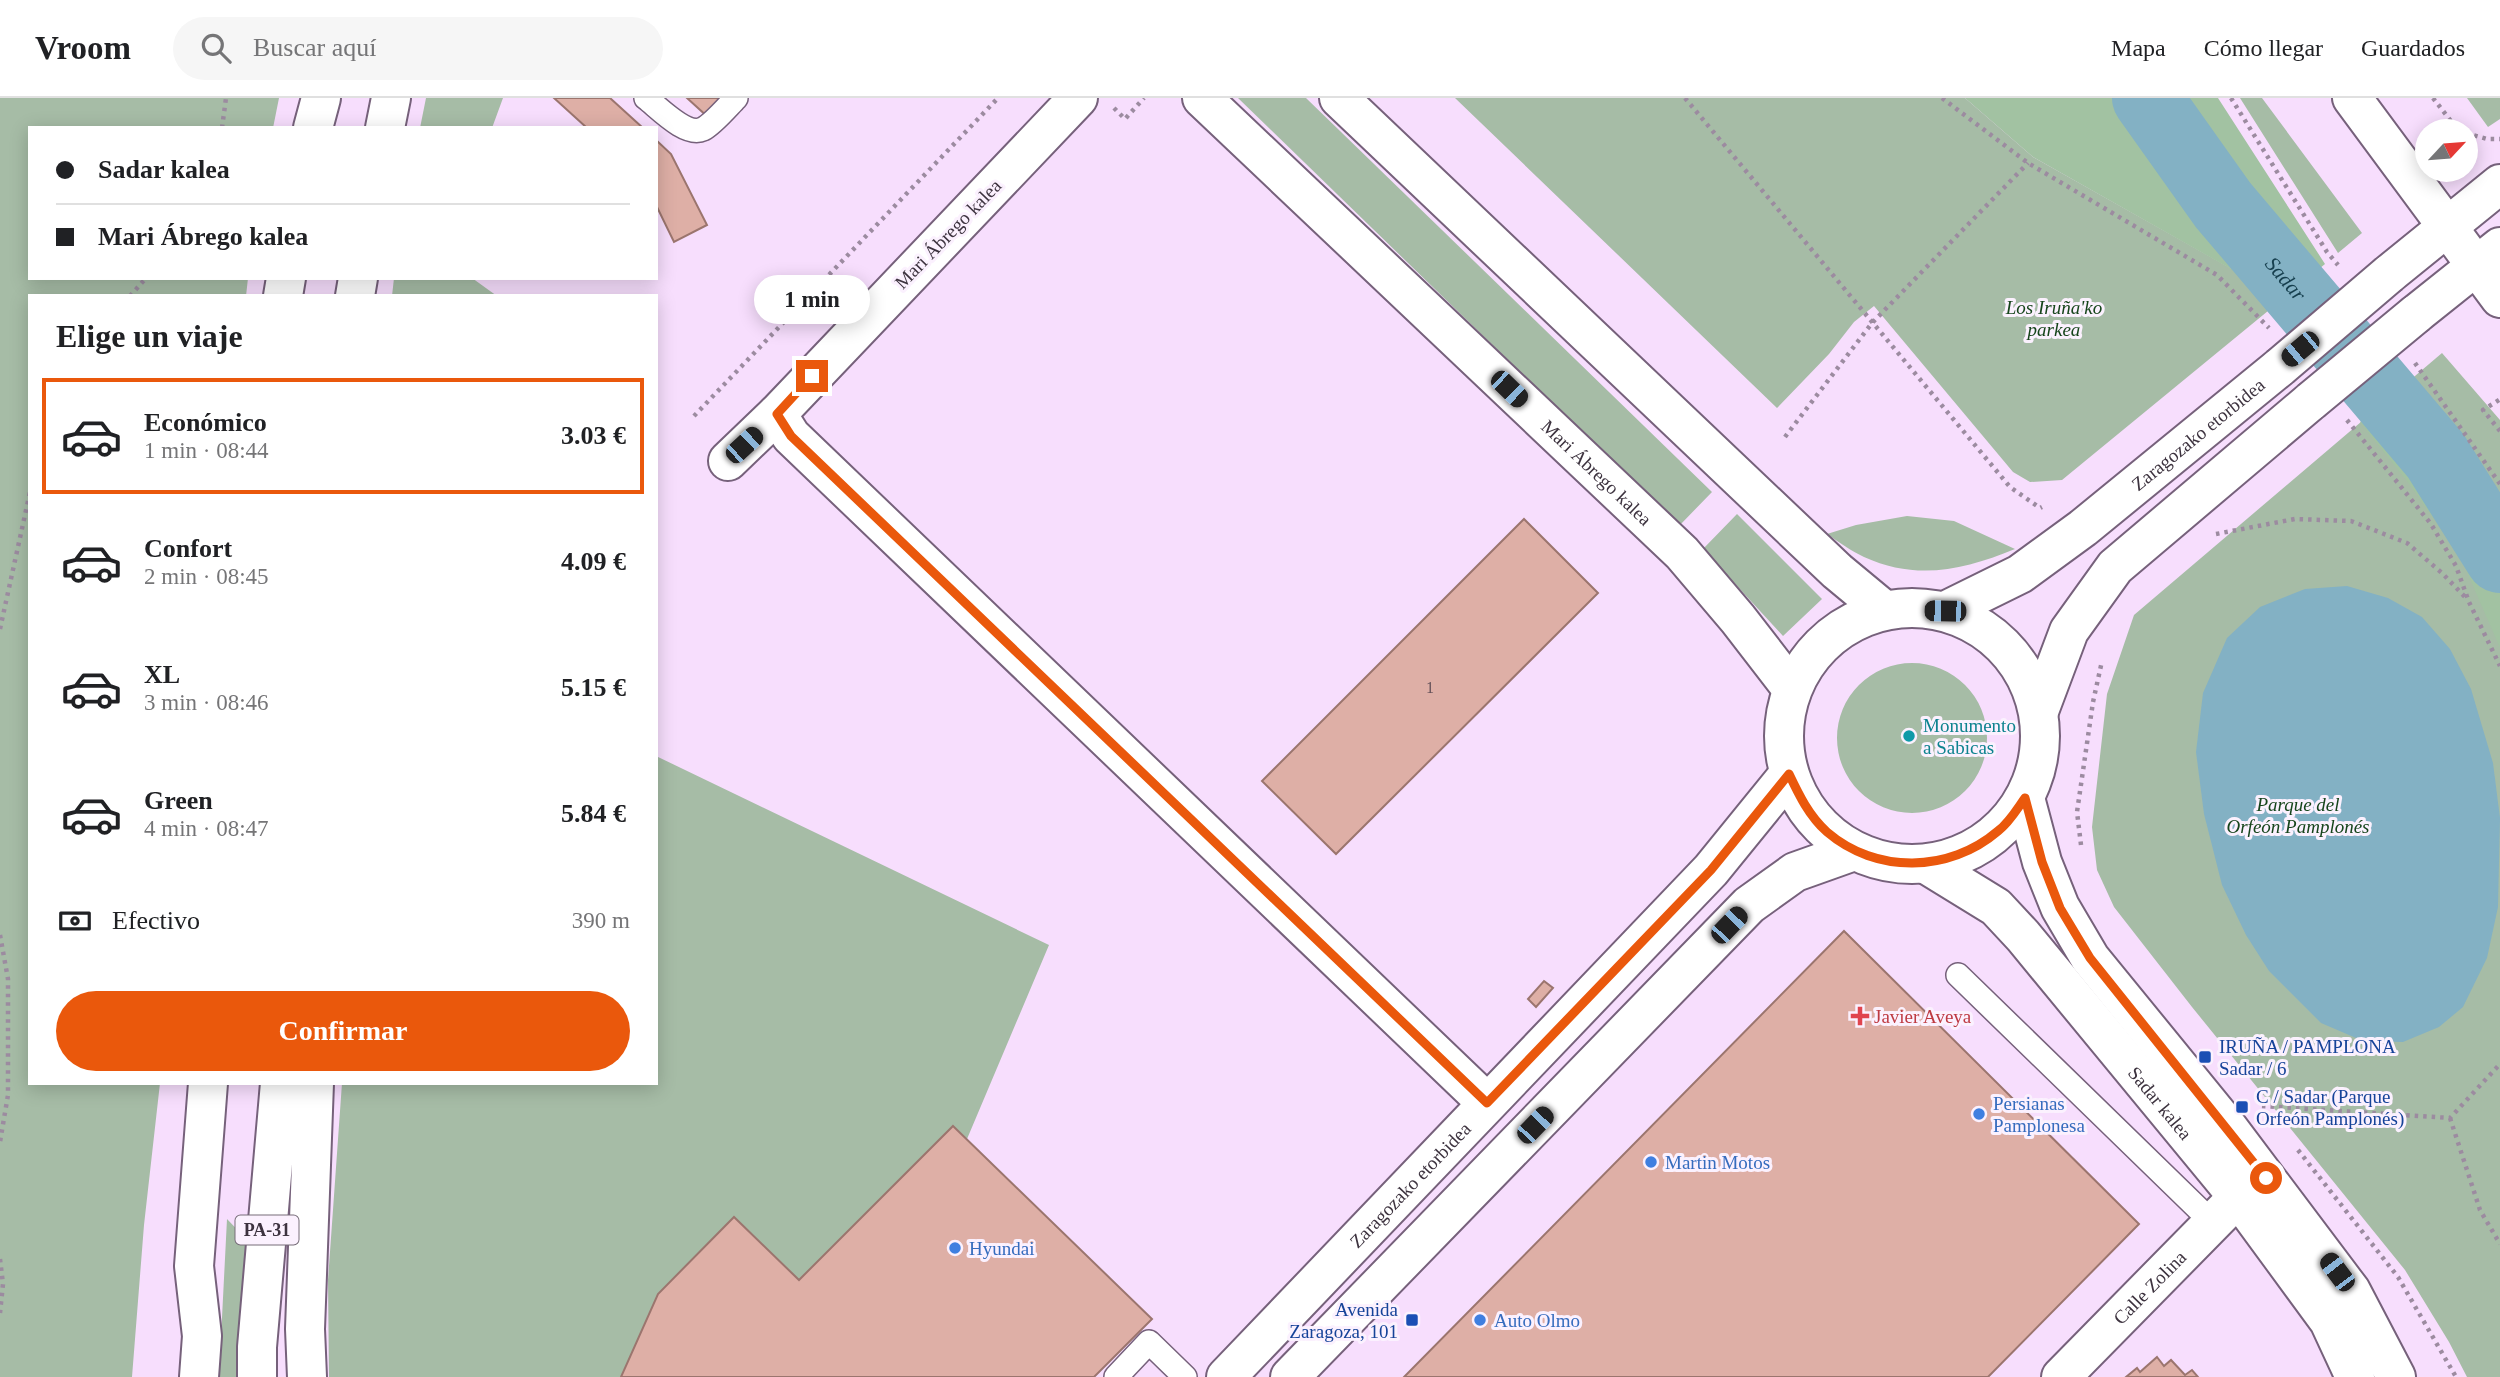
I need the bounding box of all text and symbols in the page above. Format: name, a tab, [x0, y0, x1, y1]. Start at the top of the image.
search box	[173, 17, 663, 80]
icon: search	[197, 29, 235, 67]
text: Vroom	[35, 30, 131, 66]
text: Buscar aquí	[253, 33, 376, 62]
text: Mapa	[2111, 35, 2166, 61]
text: Cómo llegar	[2204, 35, 2323, 61]
text: Guardados	[2361, 35, 2465, 61]
north arrow	[2415, 119, 2478, 182]
map controls	[2415, 119, 2478, 182]
text: Sadar kalea	[98, 155, 230, 184]
street label: Mari Ábrego kalea	[891, 175, 1006, 293]
text: Mari Ábrego kalea	[98, 222, 308, 251]
water label: Sadar	[2260, 252, 2312, 306]
callout: 1 min	[754, 274, 870, 324]
text: 1 min	[784, 287, 840, 312]
park label: Los Iruña'ko parkea	[2005, 297, 2102, 340]
text: Elige un viaje	[56, 318, 243, 354]
car	[2278, 327, 2323, 371]
route end	[796, 360, 828, 392]
car	[1487, 367, 1532, 411]
street label: Zaragozako etorbidea	[2127, 373, 2269, 494]
icon: car	[60, 405, 123, 468]
text: Económico	[144, 408, 267, 437]
street label: Mari Ábrego kalea	[1537, 415, 1657, 530]
text: 3.03 €	[561, 421, 626, 450]
car	[722, 423, 767, 467]
text: 1 min · 08:44	[144, 438, 269, 463]
icon: car	[60, 531, 123, 594]
text: Confort	[144, 534, 232, 563]
text: 4.09 €	[561, 547, 626, 576]
text: 2 min · 08:45	[144, 564, 269, 589]
car	[1924, 600, 1967, 622]
icon: car	[60, 657, 123, 720]
text: XL	[144, 660, 180, 689]
text: 5.15 €	[561, 673, 626, 702]
house number: 1	[1426, 679, 1434, 696]
text: 3 min · 08:46	[144, 690, 269, 715]
place label: Monumento a Sabicas	[1923, 715, 2016, 758]
marker: Monumento a Sabicas	[1901, 728, 1917, 744]
icon: car	[60, 783, 123, 846]
text: Green	[144, 786, 213, 815]
park label: Parque del Orfeón Pamplonés	[2226, 794, 2370, 837]
text: 5.84 €	[561, 799, 626, 828]
text: 4 min · 08:47	[144, 816, 269, 841]
icon: cash	[56, 902, 94, 940]
car	[1707, 903, 1752, 947]
text: Efectivo	[112, 906, 200, 935]
text: 390 m	[572, 908, 630, 933]
button: Confirmar	[56, 991, 630, 1071]
place label: Javier Aveya	[1874, 1006, 1972, 1027]
marker: Javier Aveya	[1852, 1008, 1868, 1024]
place label: IRUÑA / PAMPLONA Sadar / 6	[2219, 1036, 2396, 1079]
marker: IRUÑA / PAMPLONA Sadar / 6	[2197, 1049, 2213, 1065]
street label: Sadar kalea	[2124, 1062, 2197, 1144]
place label: C / Sadar (Parque Orfeón Pamplonés)	[2256, 1086, 2404, 1130]
place label: Persianas Pamplonesa	[1993, 1093, 2085, 1136]
marker: C / Sadar (Parque Orfeón Pamplonés)	[2234, 1099, 2250, 1115]
car	[1513, 1103, 1558, 1147]
marker: Persianas Pamplonesa	[1971, 1106, 1987, 1122]
street label: Zaragozako etorbidea	[1345, 1117, 1475, 1252]
place label: Martin Motos	[1665, 1152, 1770, 1173]
marker: Martin Motos	[1643, 1154, 1659, 1170]
route start	[2250, 1162, 2282, 1194]
road number: PA-31	[236, 1216, 298, 1245]
place label: Hyundai	[969, 1238, 1034, 1259]
marker: Hyundai	[947, 1240, 963, 1256]
street label: Calle Zolina	[2109, 1246, 2190, 1328]
car	[2316, 1249, 2359, 1295]
place label: Avenida Zaragoza, 101	[1289, 1299, 1399, 1342]
place label: Auto Olmo	[1494, 1310, 1580, 1331]
marker: Avenida Zaragoza, 101	[1404, 1312, 1420, 1328]
marker: Auto Olmo	[1472, 1312, 1488, 1328]

